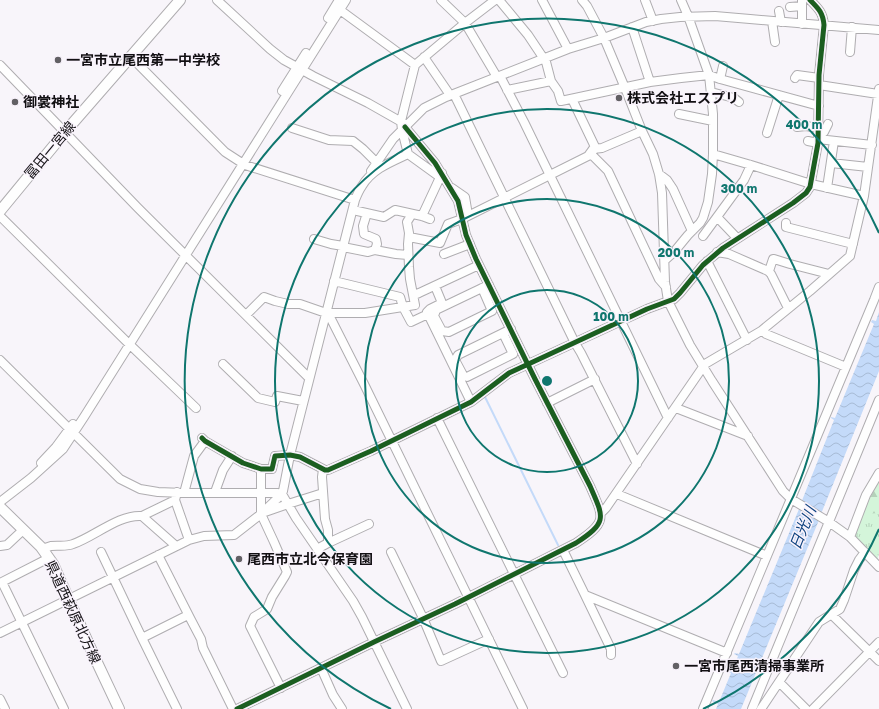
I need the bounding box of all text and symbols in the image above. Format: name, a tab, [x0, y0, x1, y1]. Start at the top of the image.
place label: 一宮市立尾西第一中学校	[66, 51, 220, 68]
marker: 一宮市立尾西第一中学校	[53, 55, 63, 65]
place label: 株式会社エスプリ	[627, 89, 739, 106]
place label: 御裳神社	[23, 93, 79, 110]
marker: 株式会社エスプリ	[614, 93, 624, 103]
marker: 御裳神社	[10, 97, 20, 107]
street label: 冨田一宮線	[21, 117, 79, 182]
text: 400 m	[786, 117, 822, 132]
text: 300 m	[721, 181, 757, 196]
text: 200 m	[658, 245, 694, 260]
text: 100 m	[593, 309, 629, 324]
centre of rings	[540, 374, 554, 388]
water label: 日光川	[785, 502, 820, 552]
place label: 尾西市立北今保育園	[247, 550, 373, 567]
marker: 尾西市立北今保育園	[234, 554, 244, 564]
street label: 県道西萩原北方線	[42, 557, 105, 666]
place label: 一宮市尾西清掃事業所	[684, 657, 824, 674]
marker: 一宮市尾西清掃事業所	[671, 661, 681, 671]

